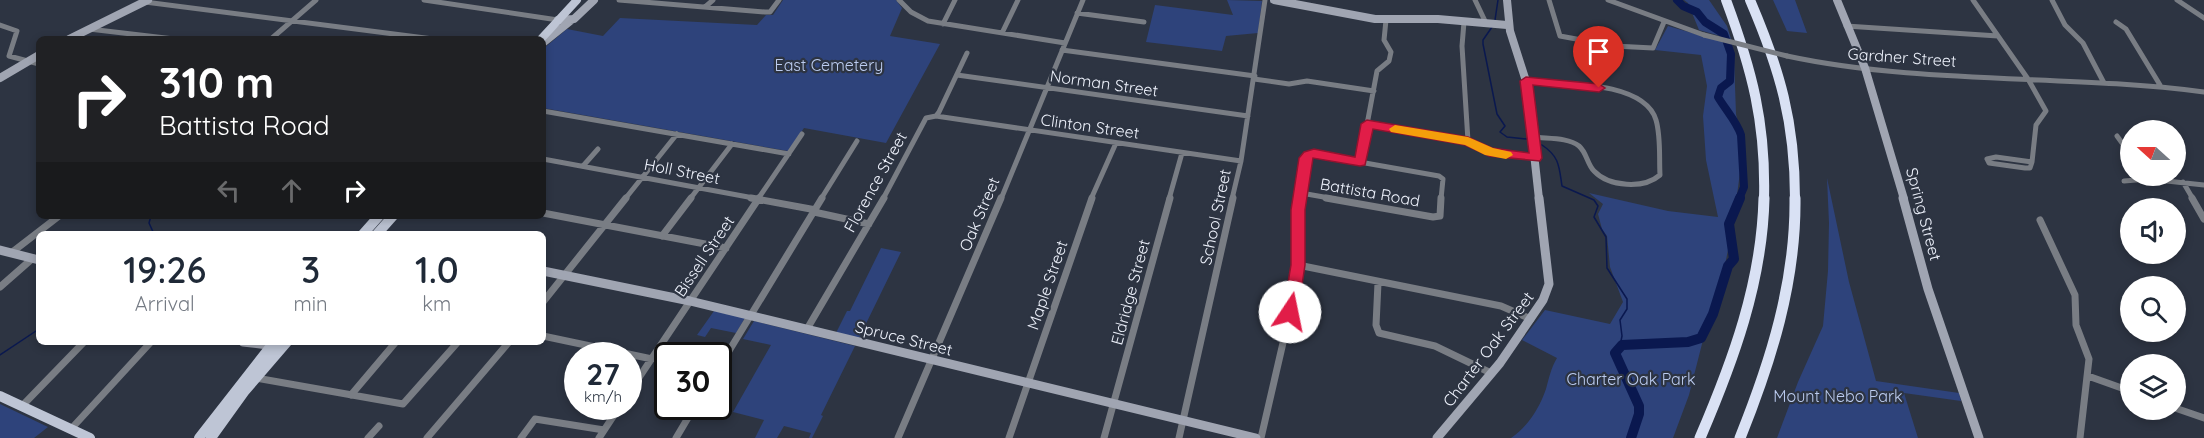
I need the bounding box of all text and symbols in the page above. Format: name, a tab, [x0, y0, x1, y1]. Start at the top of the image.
pin	[1573, 26, 1624, 88]
icon: arrive	[1582, 35, 1615, 68]
street label: Gardner Street	[1847, 43, 1957, 71]
park label: East Cemetery	[775, 55, 883, 75]
text: 310 m	[159, 56, 274, 109]
icon: right	[60, 60, 138, 138]
street label: Norman Street	[1049, 66, 1159, 100]
text: Battista Road	[159, 108, 330, 142]
street label: Clinton Street	[1040, 109, 1140, 143]
north arrow	[2120, 120, 2186, 186]
map controls	[2120, 120, 2186, 420]
street label: Florence Street	[839, 128, 911, 236]
street label: Holl Street	[642, 154, 722, 188]
street label: Spring Street	[1902, 165, 1946, 263]
street label: School Street	[1195, 167, 1235, 267]
street label: Battista Road	[1318, 173, 1422, 211]
icon: left	[212, 174, 245, 207]
icon: ahead	[275, 174, 308, 207]
icon: right	[338, 174, 371, 207]
street label: Oak Street	[954, 174, 1004, 254]
button: sound	[2120, 198, 2186, 264]
street label: Bissell Street	[670, 212, 738, 300]
street label: Eldridge Street	[1106, 237, 1154, 347]
street label: Maple Street	[1022, 238, 1072, 332]
text: 19:26	[123, 247, 206, 292]
text: 3	[301, 247, 320, 292]
text: 1.0	[415, 247, 459, 292]
button: search	[2120, 276, 2186, 342]
position arrow	[1258, 280, 1322, 344]
street label: Charter Oak Street	[1438, 288, 1538, 410]
text: Arrival	[135, 291, 195, 316]
text: min	[294, 291, 328, 316]
text: km	[422, 291, 451, 316]
street label: Spruce Street	[853, 316, 955, 360]
speed limit sign: 30	[654, 342, 732, 420]
button: layers	[2120, 354, 2186, 420]
text: 27	[586, 355, 620, 393]
park label: Charter Oak Park	[1566, 369, 1696, 389]
park label: Mount Nebo Park	[1773, 386, 1903, 406]
text: km/h	[584, 387, 622, 406]

